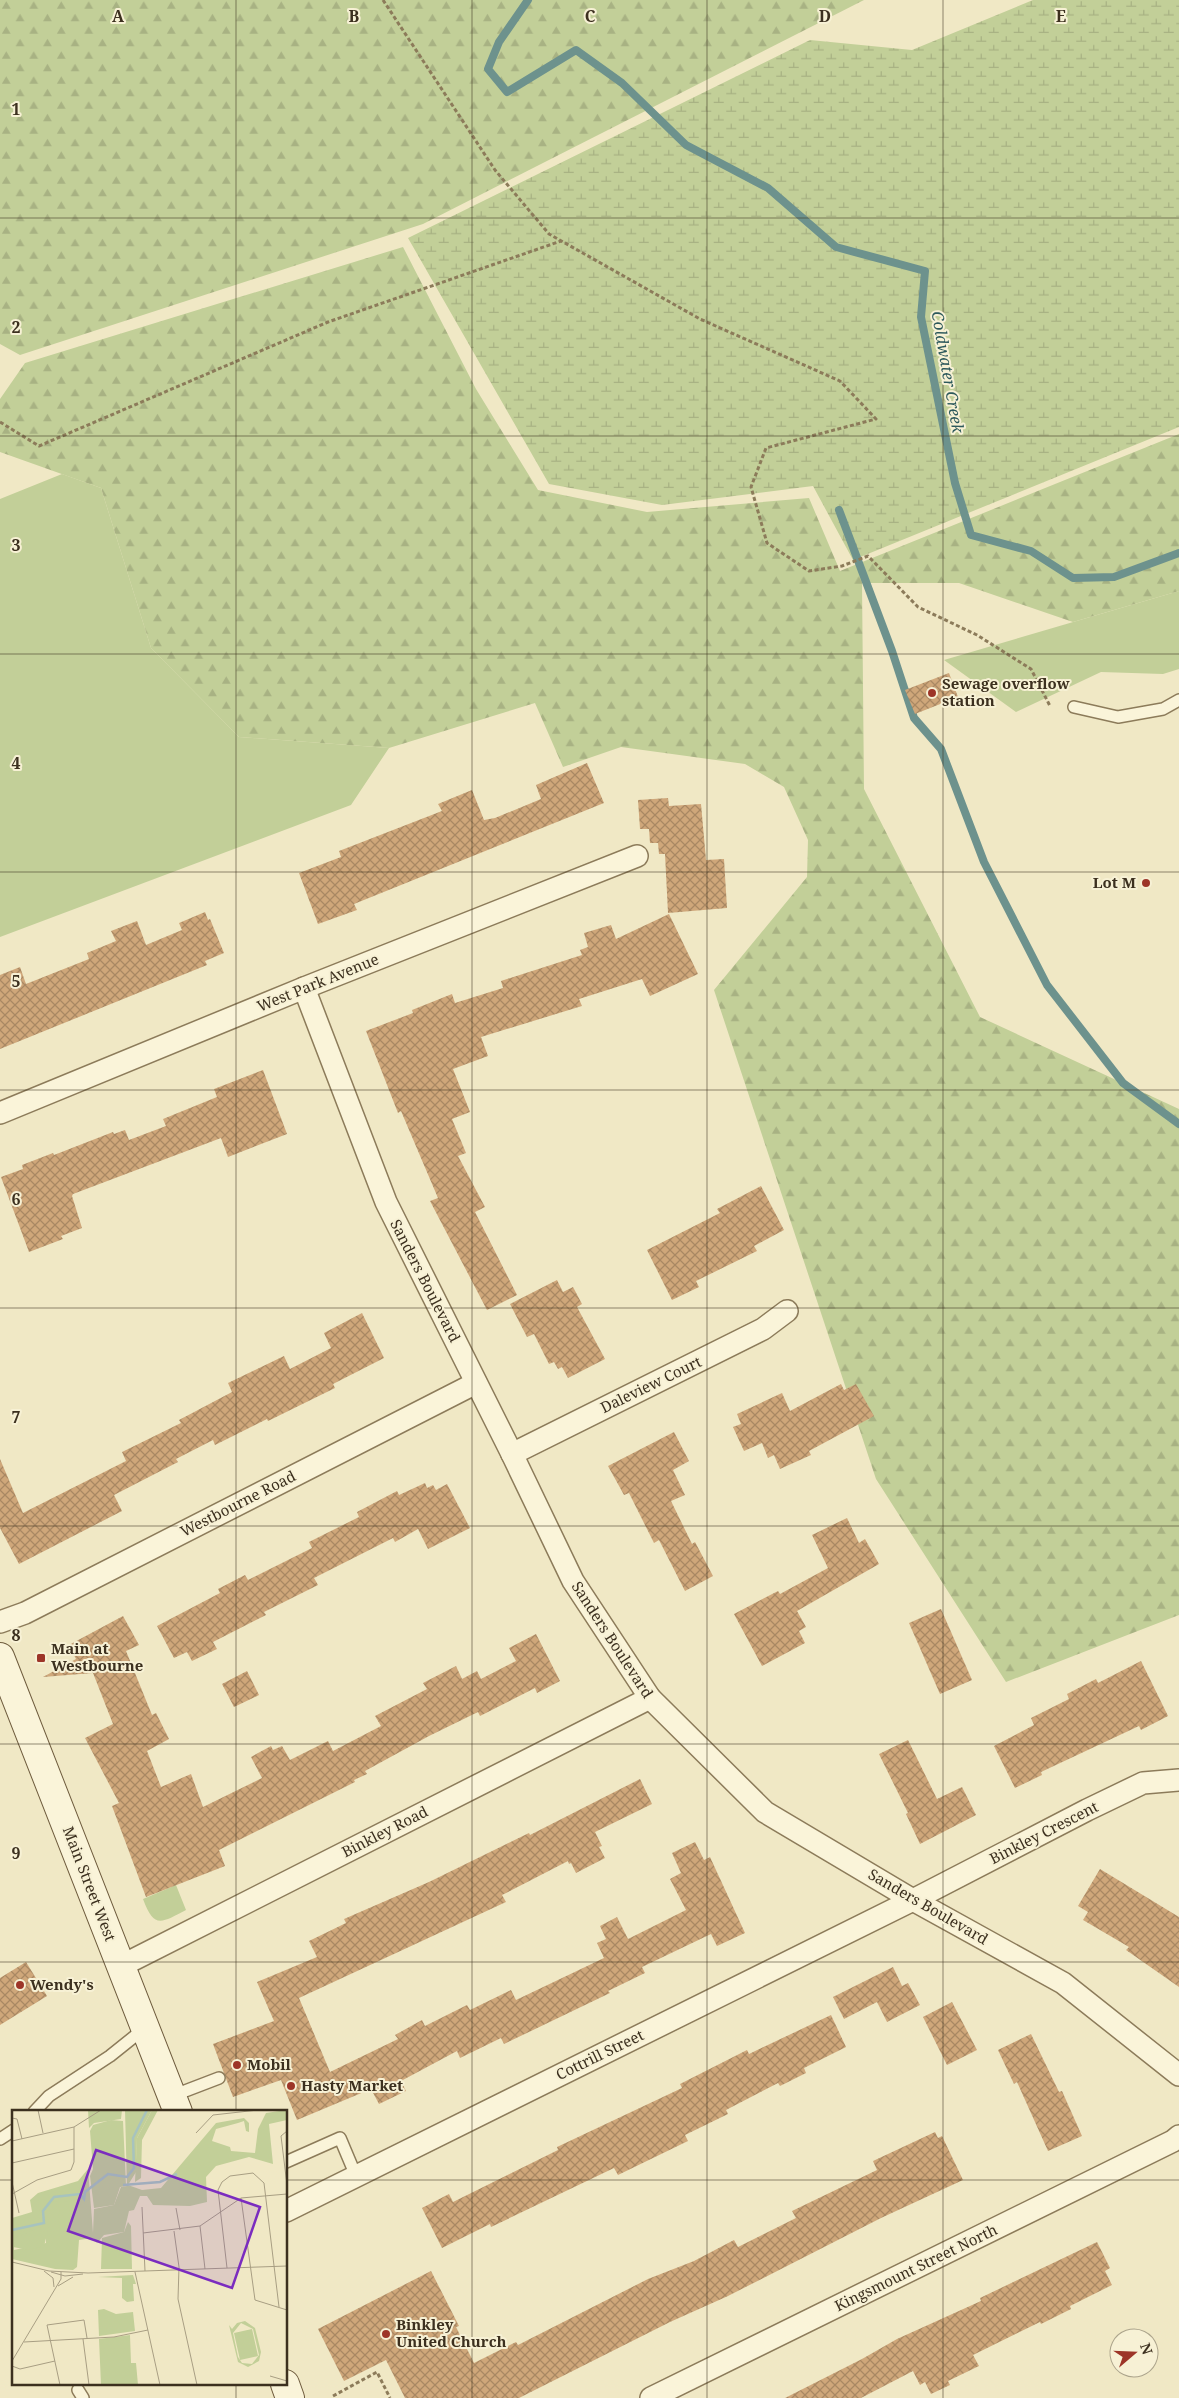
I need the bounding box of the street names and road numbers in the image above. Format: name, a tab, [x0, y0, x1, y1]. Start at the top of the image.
street label: West Park Avenue	[254, 949, 381, 1016]
street label: Sanders Boulevard	[386, 1216, 466, 1345]
street label: Daleview Court	[597, 1351, 704, 1417]
street label: Westbourne Road	[176, 1465, 299, 1541]
street label: Sanders Boulevard	[568, 1577, 658, 1702]
street label: Binkley Crescent	[986, 1796, 1101, 1868]
street label: Binkley Road	[338, 1801, 431, 1861]
street label: Main Street West	[59, 1823, 121, 1944]
street label: Sanders Boulevard	[865, 1864, 992, 1949]
street label: Cottrill Street	[552, 2024, 647, 2084]
street label: Kingsmount Street North	[831, 2219, 1001, 2315]

